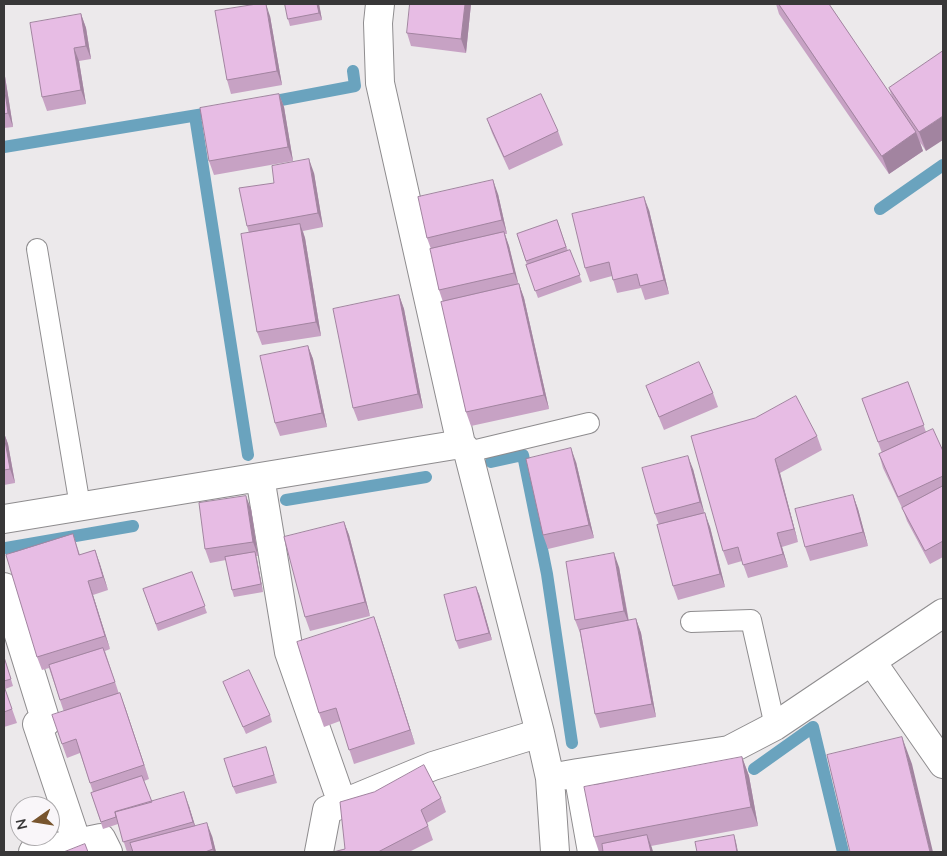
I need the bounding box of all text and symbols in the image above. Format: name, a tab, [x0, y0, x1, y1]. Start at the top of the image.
north arrow	[10, 796, 60, 846]
text: N	[11, 817, 31, 831]

